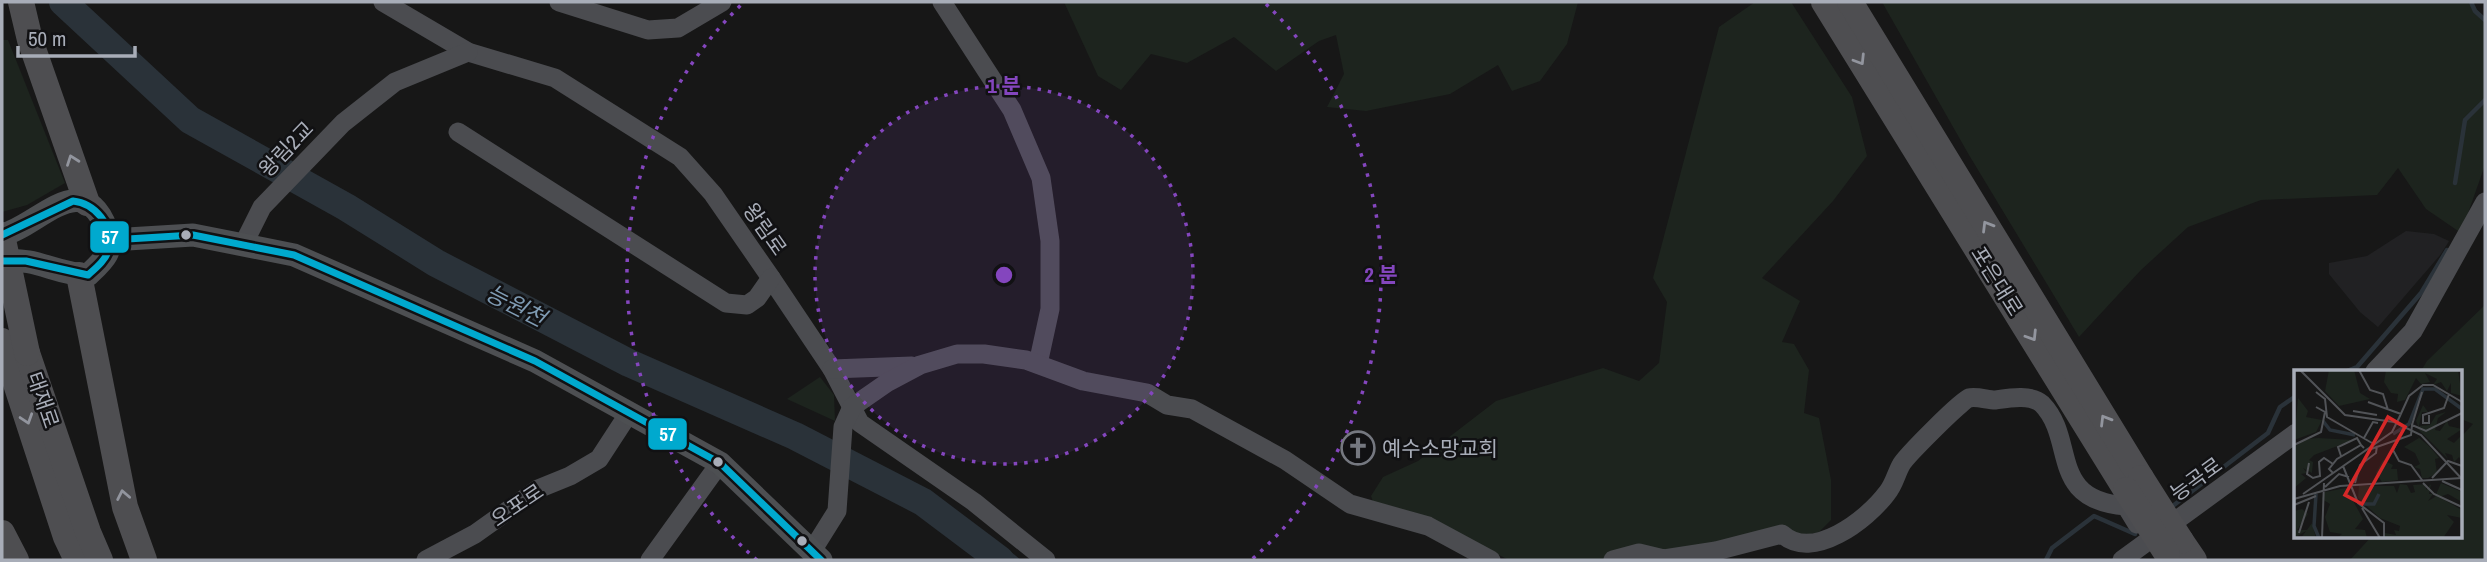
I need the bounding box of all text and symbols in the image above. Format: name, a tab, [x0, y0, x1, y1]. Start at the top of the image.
scale bar	[18, 14, 135, 58]
text: 50 m	[28, 24, 66, 53]
one-way arrow	[1851, 52, 1864, 65]
text: 1 분	[987, 71, 1021, 100]
street label: 왕림2교	[252, 115, 320, 183]
one-way arrow	[66, 155, 80, 167]
street label: 왕림로	[736, 197, 794, 261]
line badge: 57	[89, 220, 130, 254]
one-way arrow	[1983, 220, 1996, 233]
text: 57	[101, 224, 119, 250]
unlabelled marker	[179, 228, 193, 242]
street label: 포은대로	[1964, 241, 2030, 321]
text: 2 분	[1364, 260, 1398, 289]
centre of rings	[992, 263, 1016, 287]
water label: 능원천	[481, 277, 554, 335]
one-way arrow	[2023, 329, 2036, 342]
street label: 태재로	[20, 368, 66, 432]
inset map	[2294, 370, 2462, 538]
one-way arrow	[19, 413, 33, 425]
one-way arrow	[2101, 415, 2114, 428]
line badge: 57	[647, 417, 688, 451]
text: 57	[659, 421, 677, 447]
church icon: 예수소망교회	[1339, 429, 1377, 467]
place label: 예수소망교회	[1382, 434, 1498, 463]
street label: 능곡로	[2164, 450, 2228, 508]
unlabelled marker	[711, 455, 725, 469]
street label: 오포로	[485, 477, 549, 533]
one-way arrow	[116, 489, 131, 501]
unlabelled marker	[795, 534, 809, 548]

